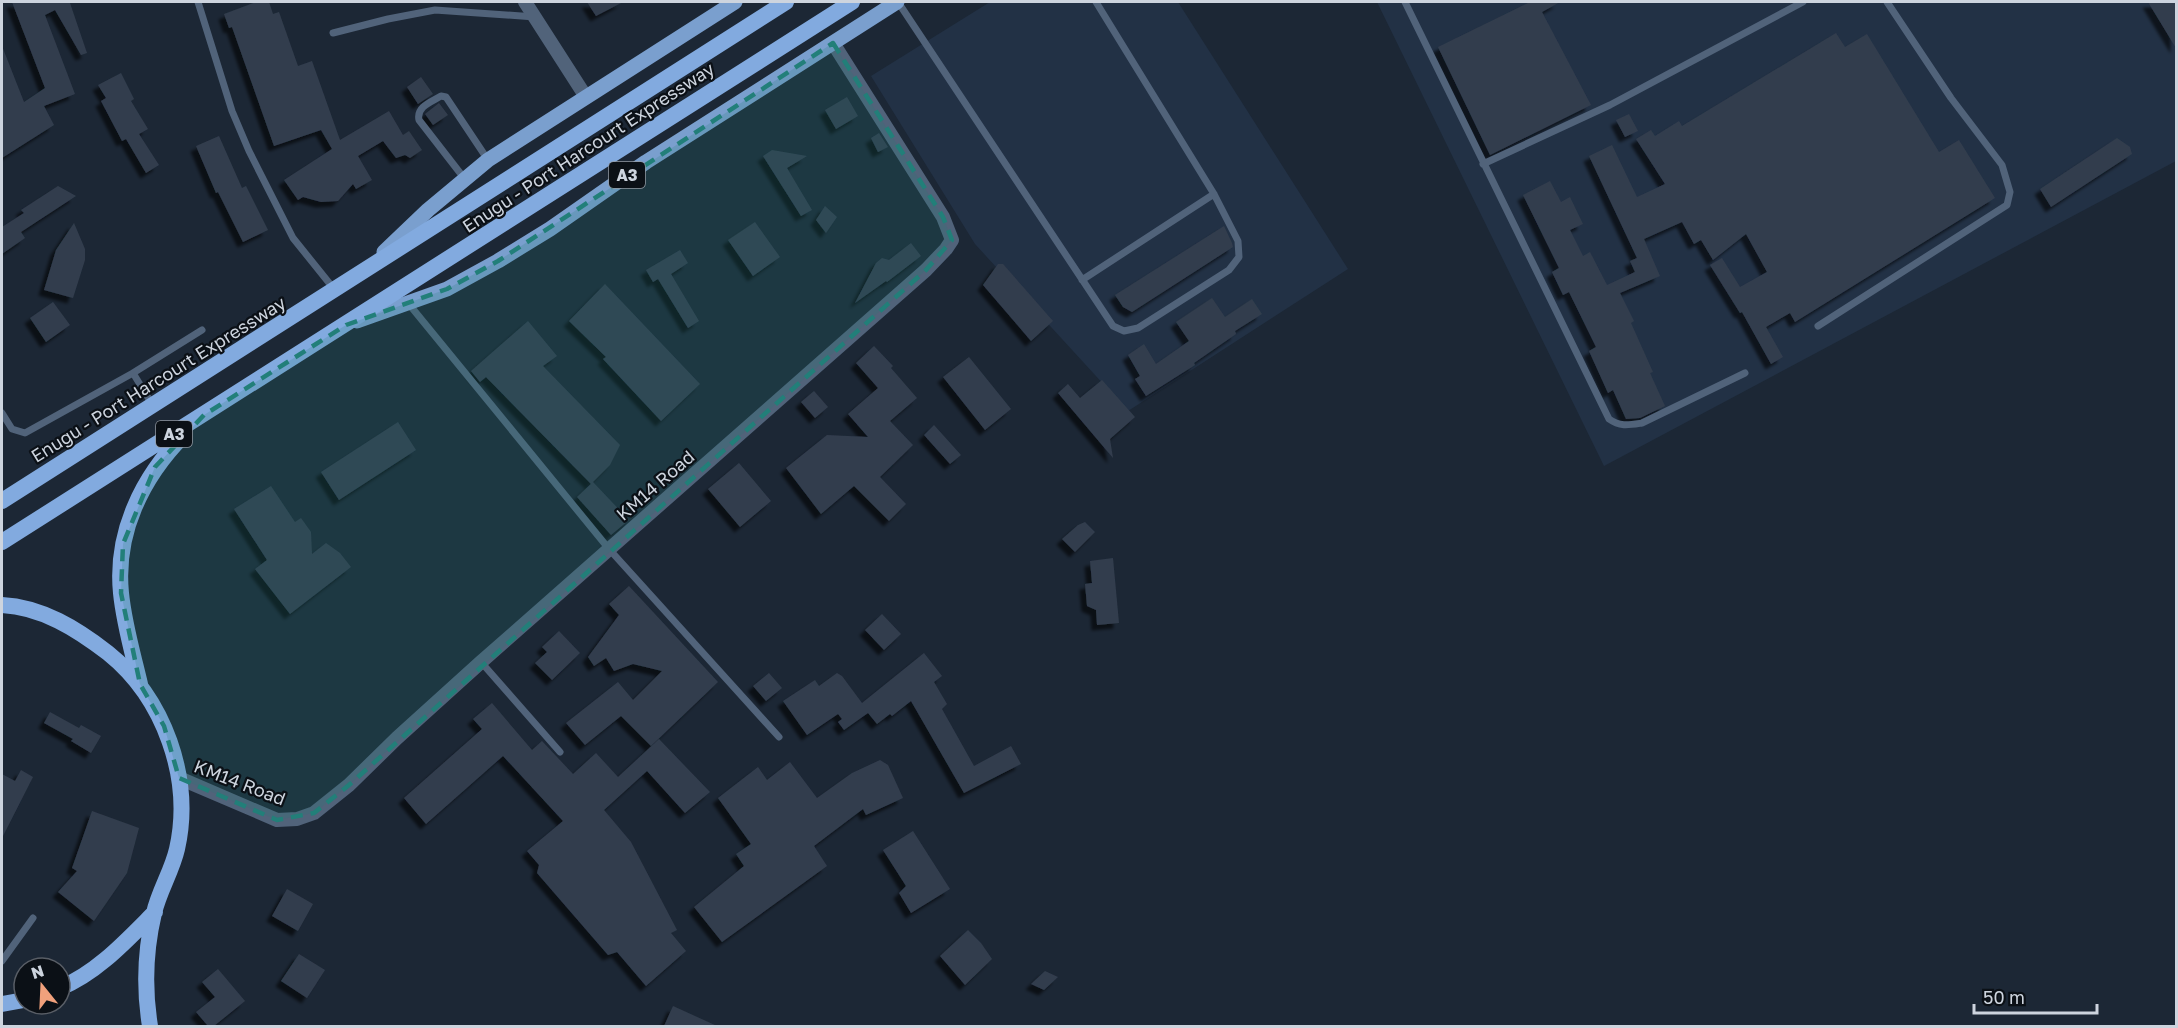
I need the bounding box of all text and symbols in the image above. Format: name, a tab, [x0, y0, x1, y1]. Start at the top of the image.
street label: Enugu - Port Harcourt Expressway	[458, 57, 718, 237]
road number: A3	[609, 162, 645, 188]
street label: Enugu - Port Harcourt Expressway	[27, 291, 289, 467]
road number: A3	[156, 421, 192, 447]
street label: KM14 Road	[611, 445, 699, 525]
street label: KM14 Road	[191, 754, 289, 810]
north arrow	[12, 956, 72, 1016]
text: N	[28, 960, 46, 983]
scale bar	[1974, 977, 2097, 1015]
text: 50 m	[1983, 986, 2025, 1008]

